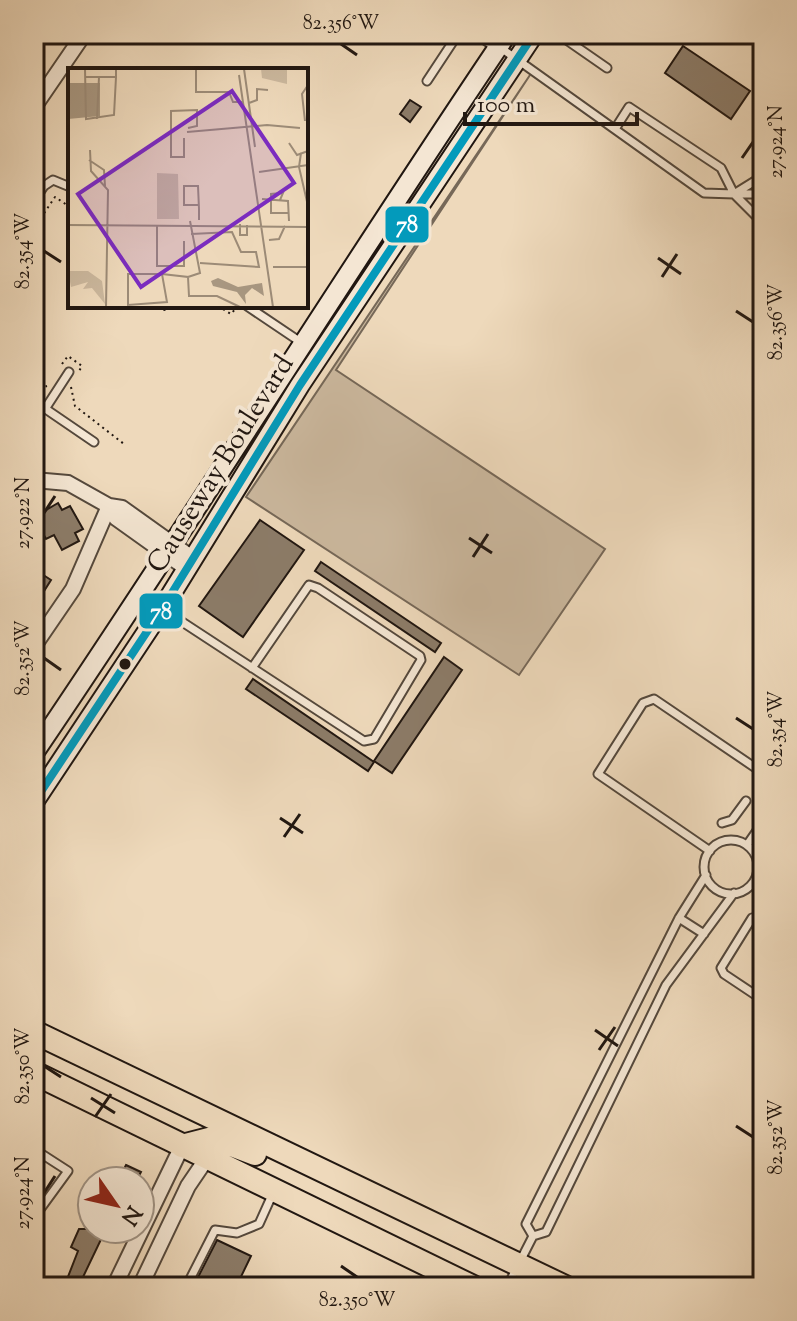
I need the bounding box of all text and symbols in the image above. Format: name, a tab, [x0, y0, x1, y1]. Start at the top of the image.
text: 82.356°W	[303, 10, 379, 39]
inset map	[68, 68, 308, 308]
scale bar	[465, 76, 637, 126]
text: 100 m	[477, 89, 535, 123]
text: 27.924°N	[763, 105, 792, 179]
line badge: 78	[384, 205, 430, 244]
text: 78	[396, 211, 418, 243]
text: 82.354°W	[10, 213, 39, 289]
text: 82.356°W	[763, 284, 792, 360]
street label: Causeway Boulevard	[138, 348, 305, 581]
text: 27.922°N	[10, 477, 39, 549]
line badge: 78	[138, 592, 184, 630]
text: 78	[150, 598, 172, 630]
text: 82.352°W	[10, 620, 39, 696]
unlabelled marker	[117, 656, 133, 672]
text: 82.354°W	[763, 691, 792, 767]
text: 82.350°W	[10, 1028, 39, 1104]
text: 82.352°W	[763, 1099, 792, 1175]
text: 27.924°N	[10, 1156, 39, 1230]
north arrow	[76, 1165, 156, 1245]
text: N	[112, 1198, 148, 1231]
text: 82.350°W	[319, 1287, 395, 1316]

